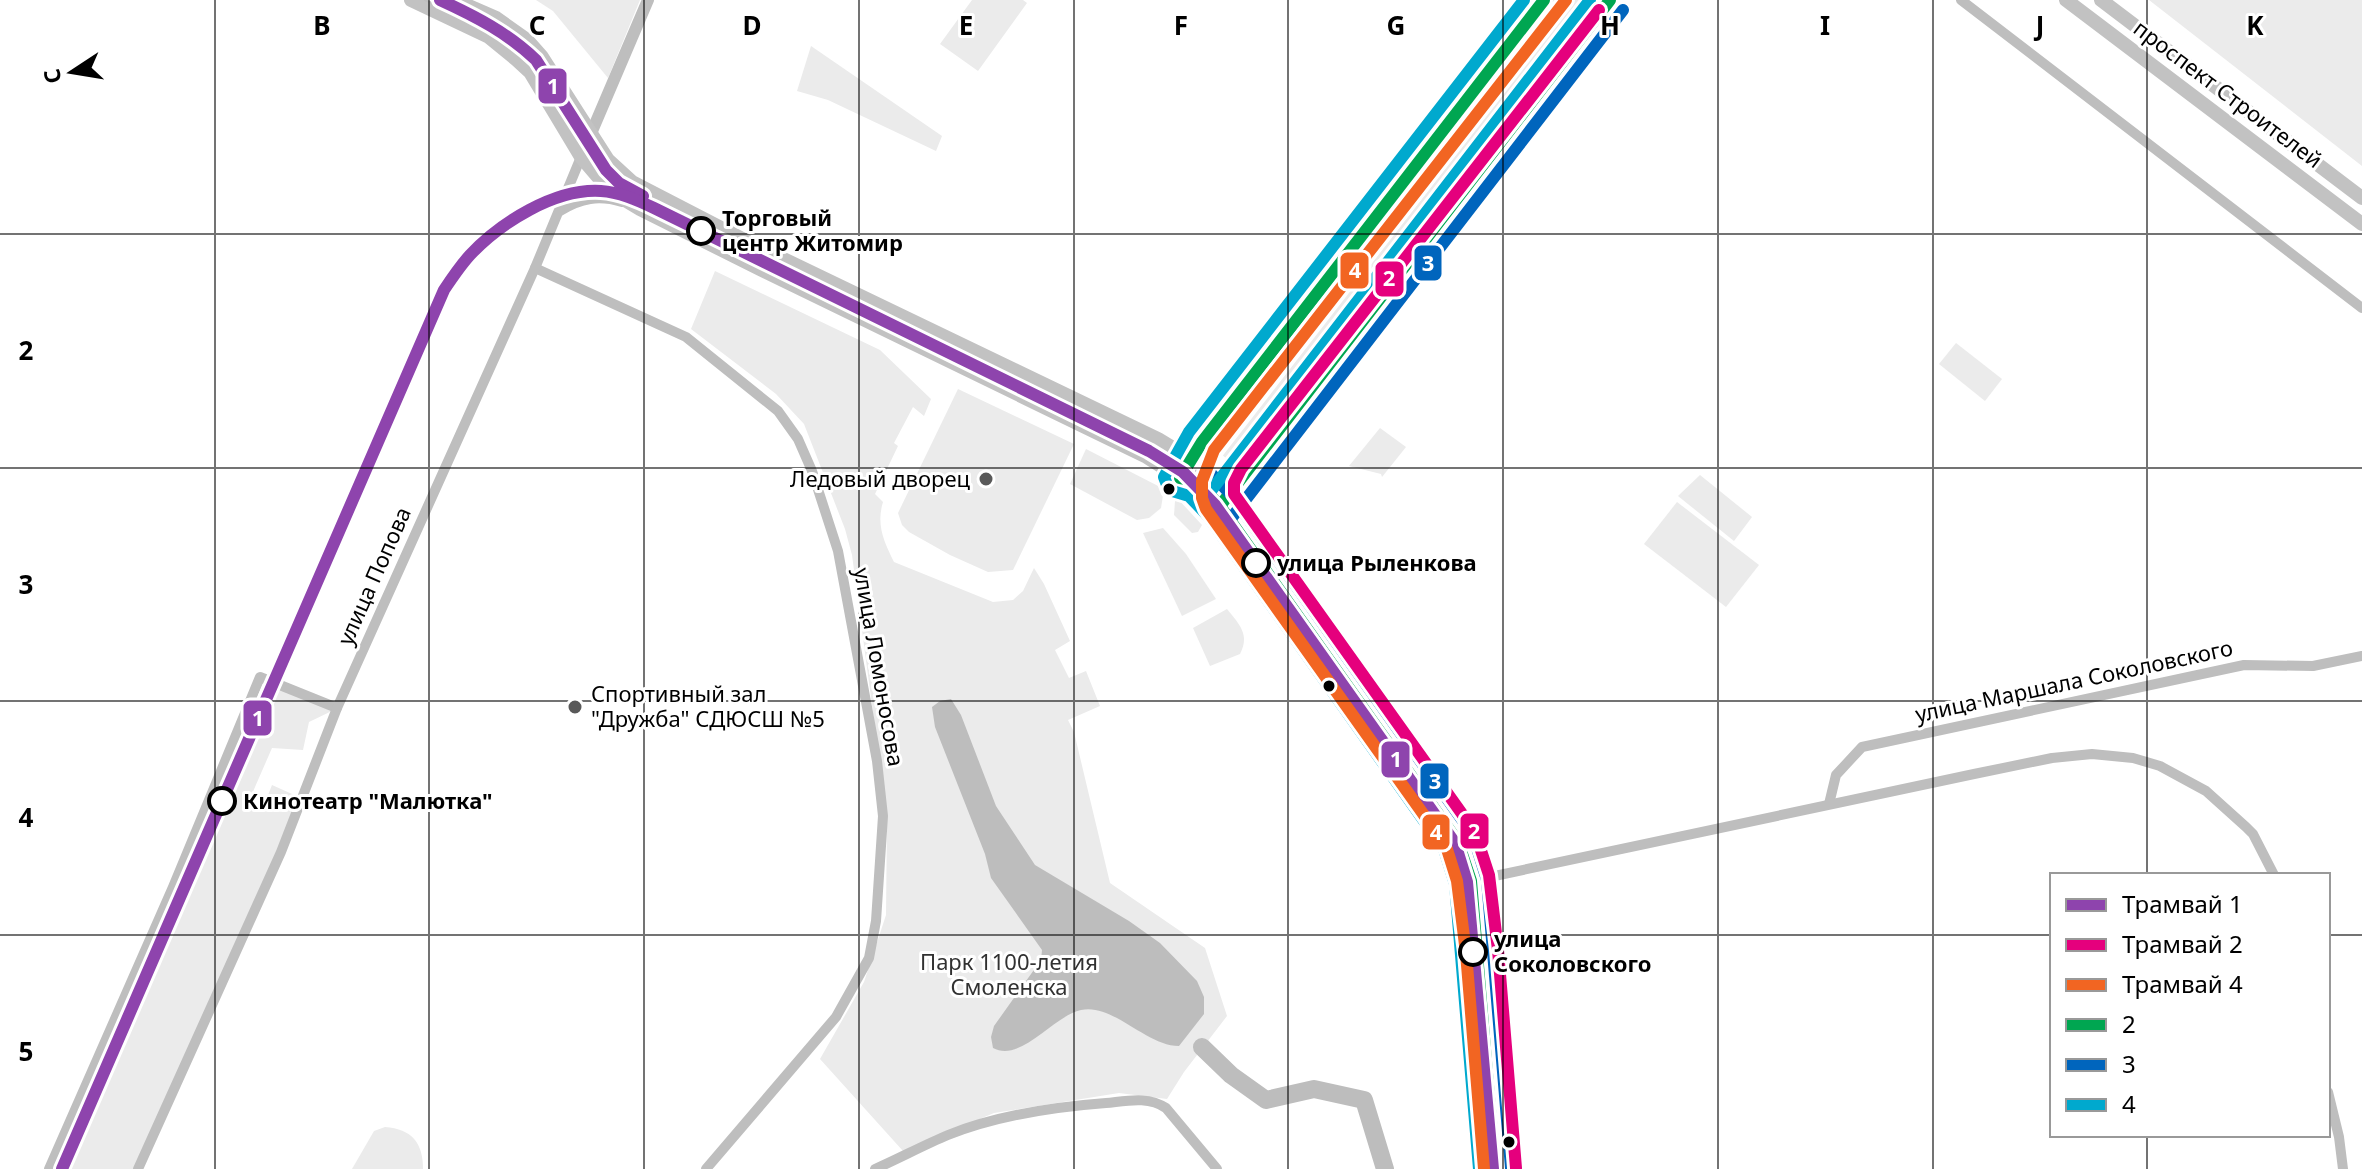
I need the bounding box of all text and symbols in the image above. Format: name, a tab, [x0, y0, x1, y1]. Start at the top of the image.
text: B	[313, 7, 331, 43]
text: C	[529, 7, 545, 43]
text: D	[742, 7, 762, 43]
text: E	[959, 7, 973, 43]
text: F	[1174, 7, 1188, 43]
text: G	[1387, 7, 1405, 43]
text: H	[1600, 7, 1620, 43]
text: I	[1820, 7, 1830, 43]
text: J	[2034, 7, 2044, 43]
text: K	[2246, 7, 2264, 43]
street label: проспект Строителей	[2128, 12, 2329, 174]
north arrow	[32, 32, 112, 112]
text: С	[35, 66, 68, 86]
line badge: 1	[537, 67, 568, 105]
text: 1	[547, 70, 559, 100]
place label: Торговый центр Житомир	[722, 202, 903, 257]
marker: Торговый центр Житомир	[687, 217, 715, 245]
line badge: 3	[1413, 244, 1443, 282]
text: 3	[1422, 247, 1434, 277]
line badge: 4	[1339, 251, 1370, 290]
text: 4	[1349, 254, 1362, 284]
line badge: 2	[1374, 260, 1405, 298]
text: 2	[1383, 262, 1395, 292]
text: 2	[19, 332, 34, 368]
place label: Ледовый дворец	[790, 463, 971, 493]
marker: Ледовый дворец	[977, 470, 995, 488]
unlabelled marker	[1161, 481, 1177, 497]
street label: улица Попова	[329, 502, 417, 649]
place label: улица Рыленкова	[1276, 547, 1477, 577]
marker: улица Рыленкова	[1242, 549, 1270, 577]
street label: улица Ломоносова	[848, 565, 912, 769]
text: 3	[19, 566, 33, 602]
street label: улица Маршала Соколовского	[1912, 632, 2235, 728]
place label: Спортивный зал "Дружба" СДЮСШ №5	[591, 678, 825, 733]
unlabelled marker	[1321, 678, 1337, 694]
marker: Спортивный зал "Дружба" СДЮСШ №5	[566, 698, 584, 716]
line badge: 1	[242, 699, 273, 737]
text: 1	[252, 702, 264, 732]
line badge: 1	[1380, 740, 1411, 779]
text: 1	[1390, 743, 1402, 773]
line badge: 3	[1419, 762, 1450, 800]
text: 3	[1429, 765, 1441, 795]
place label: Кинотеатр "Малютка"	[243, 785, 493, 815]
marker: Кинотеатр "Малютка"	[208, 787, 236, 815]
text: 4	[19, 799, 34, 835]
line badge: 2	[1459, 812, 1490, 850]
line badge: 4	[1421, 813, 1451, 851]
text: 2	[1468, 815, 1480, 845]
text: 4	[1430, 816, 1443, 846]
legend	[2050, 873, 2330, 1137]
text: Трамвай 1	[2122, 887, 2243, 920]
place label: улица Соколовского	[1493, 923, 1651, 978]
text: Трамвай 2	[2122, 927, 2243, 960]
marker: улица Соколовского	[1459, 938, 1487, 966]
park label: Парк 1100-летия Смоленска	[920, 946, 1098, 1001]
text: Трамвай 4	[2122, 967, 2243, 1000]
text: 2	[2122, 1007, 2136, 1040]
text: 5	[19, 1033, 33, 1069]
text: 3	[2122, 1047, 2136, 1080]
text: 4	[2122, 1087, 2136, 1120]
unlabelled marker	[1501, 1134, 1517, 1150]

